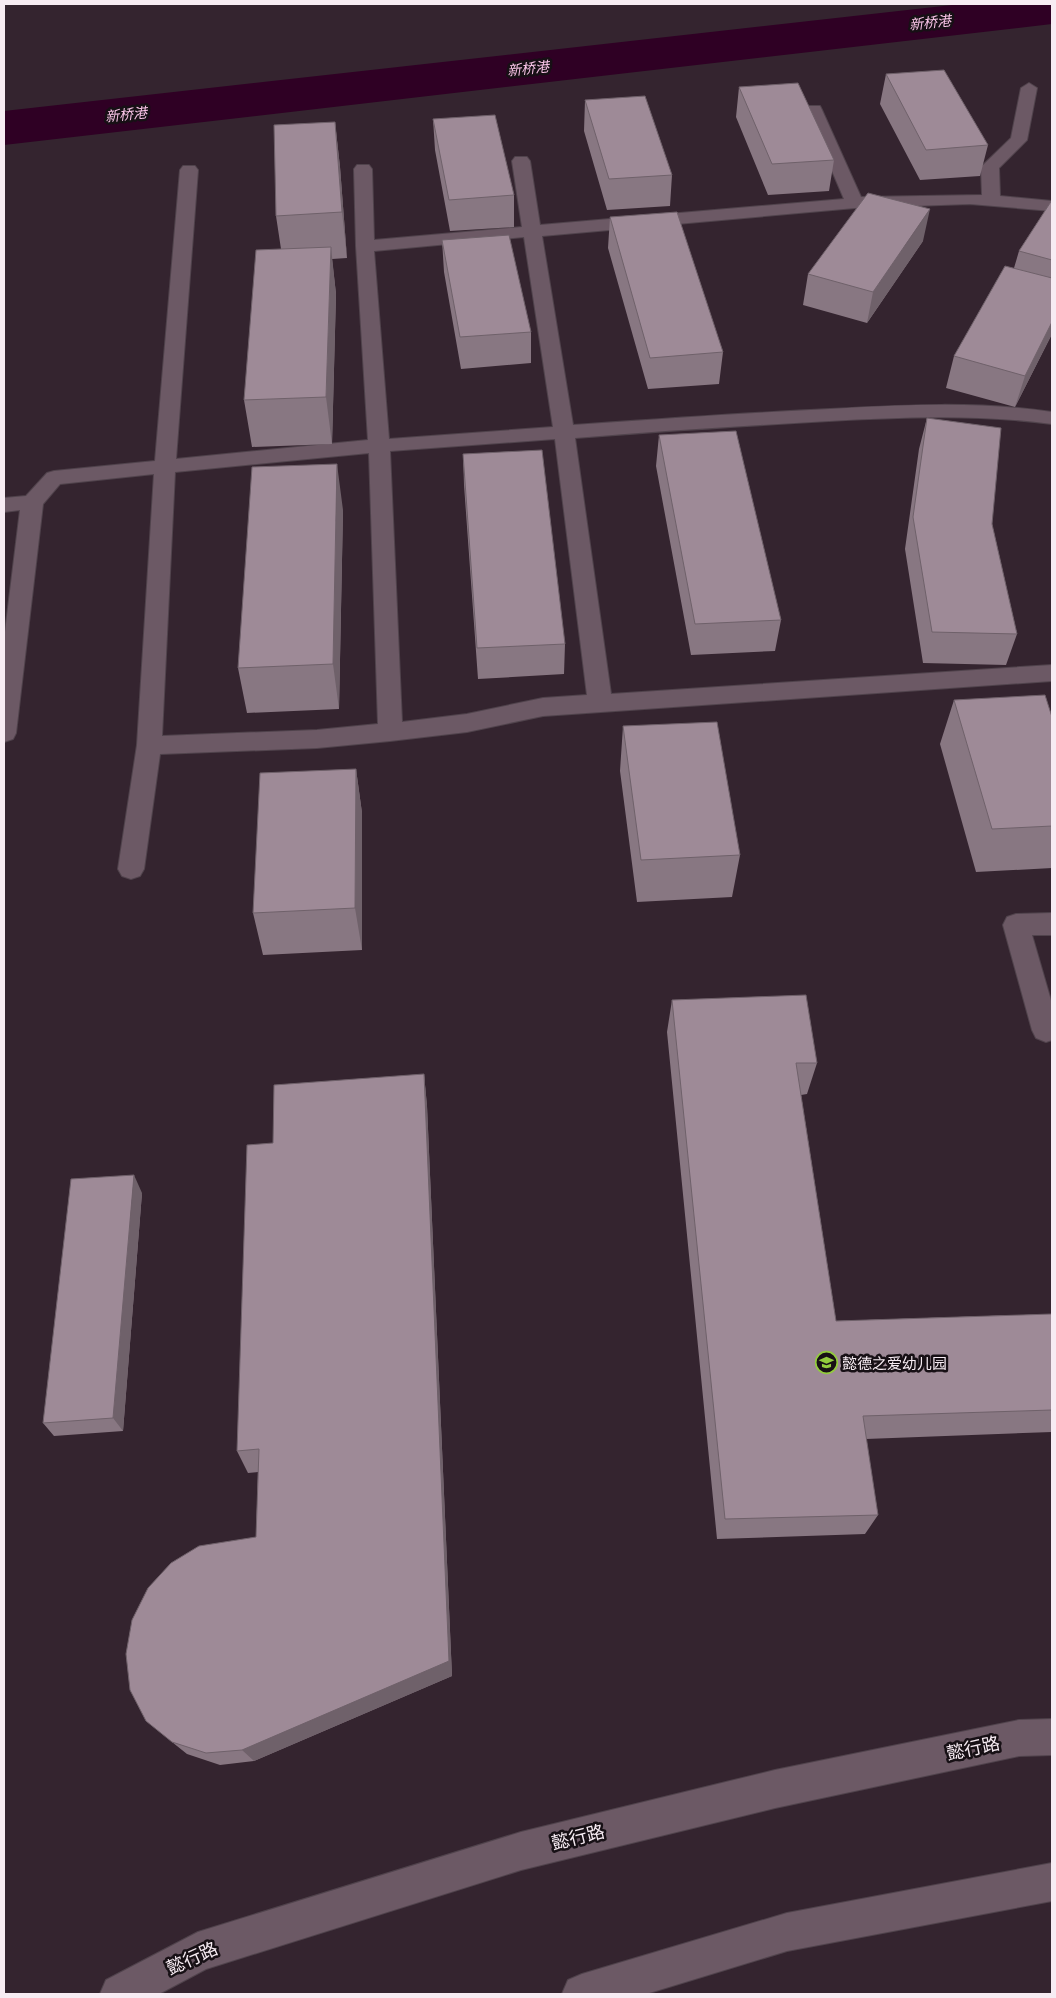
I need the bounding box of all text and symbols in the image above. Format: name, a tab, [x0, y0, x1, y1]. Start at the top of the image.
water label: 新桥港	[908, 9, 954, 35]
water label: 新桥港	[506, 55, 552, 81]
water label: 新桥港	[104, 101, 150, 127]
school or university icon: 懿德之爱幼儿园	[814, 1351, 838, 1375]
place label: 懿德之爱幼儿园	[842, 1352, 947, 1375]
street label: 懿行路	[944, 1729, 1002, 1767]
street label: 懿行路	[549, 1817, 607, 1857]
street label: 懿行路	[162, 1935, 222, 1981]

